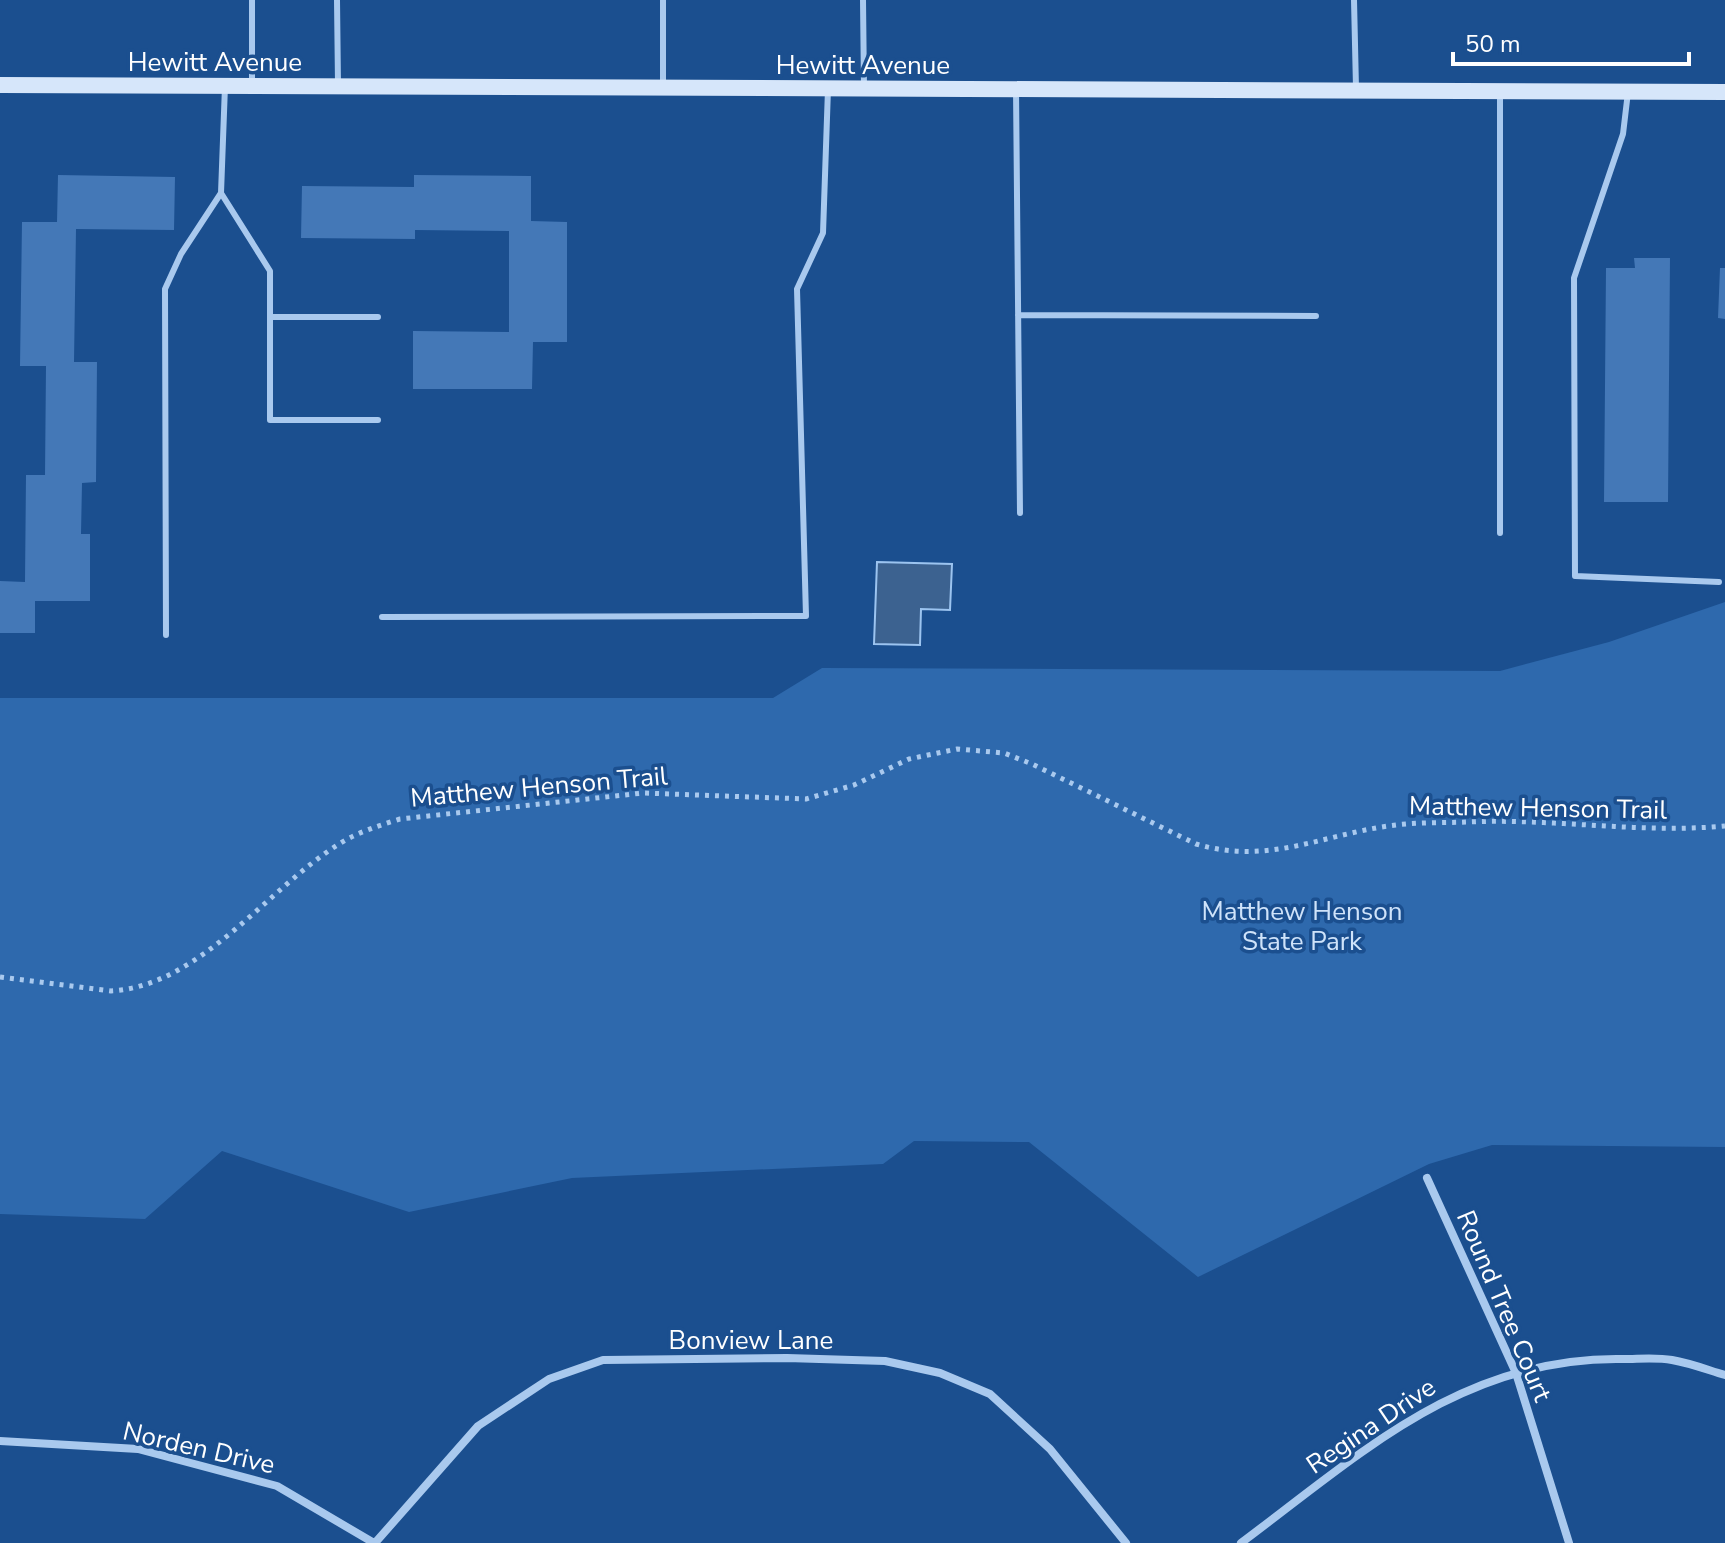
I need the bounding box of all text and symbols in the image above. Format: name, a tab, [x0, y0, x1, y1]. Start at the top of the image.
scale bar	[1453, 16, 1689, 66]
text: 50 m	[1465, 28, 1521, 60]
street label: Hewitt Avenue	[128, 45, 302, 80]
street label: Hewitt Avenue	[776, 48, 950, 83]
street label: Matthew Henson Trail	[409, 758, 669, 816]
street label: Matthew Henson Trail	[1409, 788, 1668, 828]
park label: Matthew Henson State Park	[1202, 894, 1402, 959]
street label: Round Tree Court	[1448, 1205, 1560, 1408]
street label: Bonview Lane	[669, 1323, 833, 1358]
street label: Regina Drive	[1299, 1370, 1443, 1482]
street label: Norden Drive	[120, 1414, 278, 1482]

